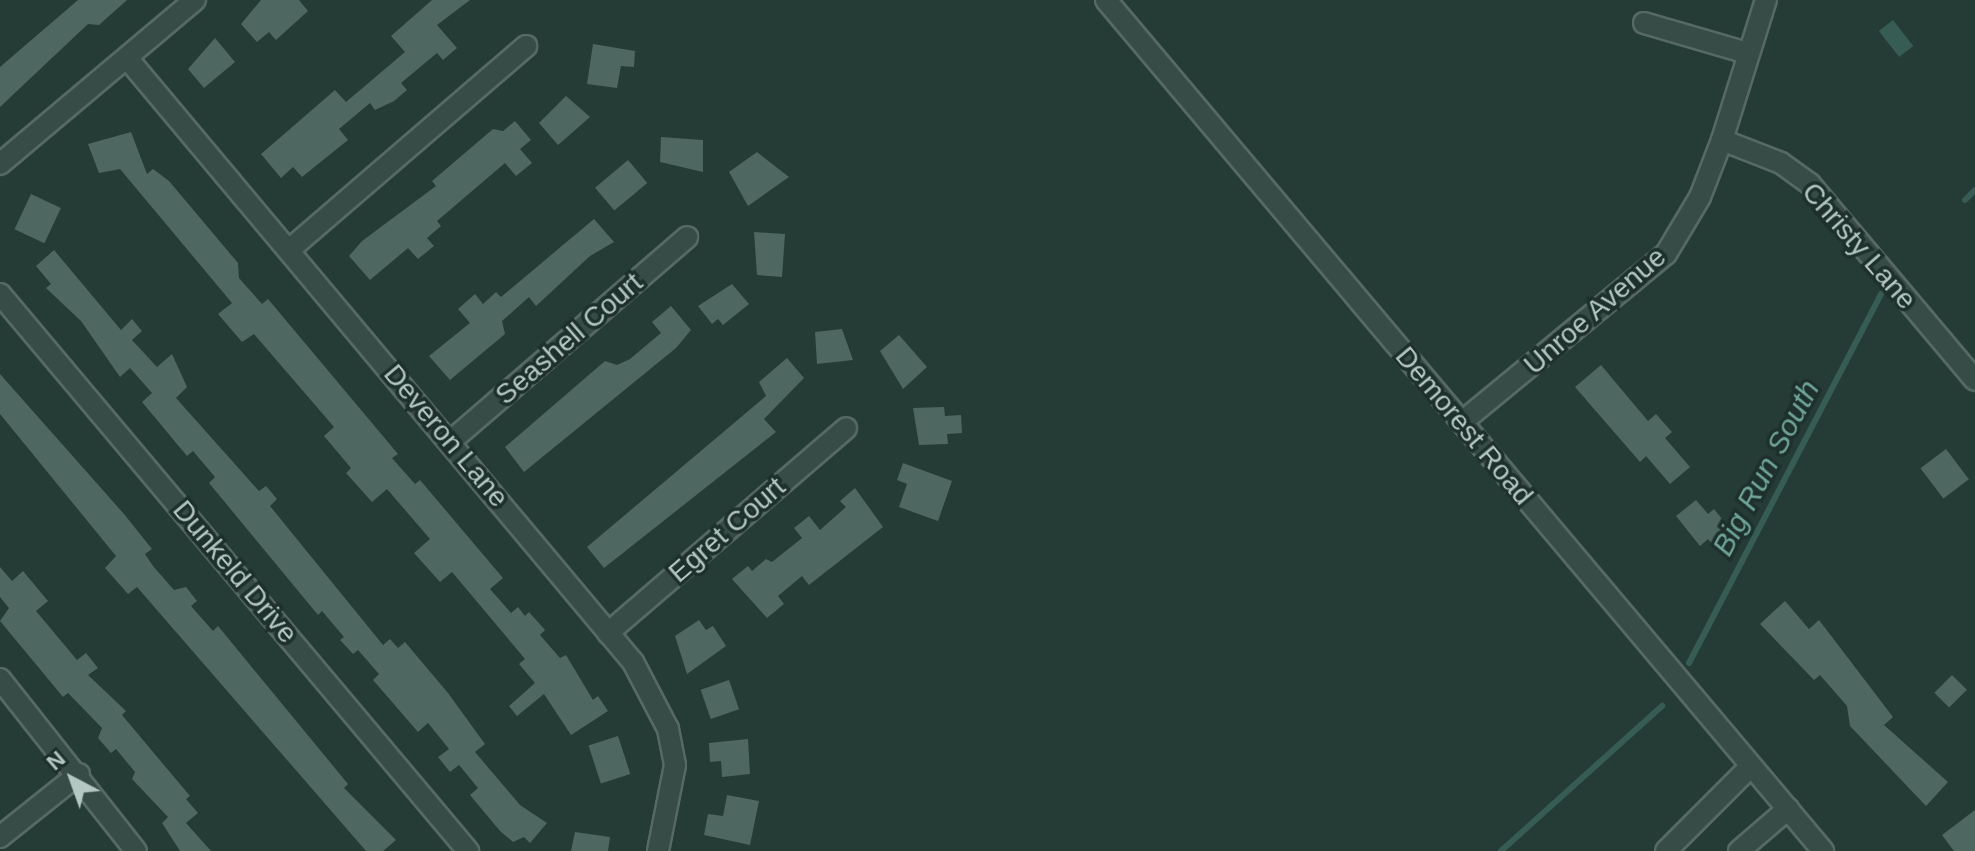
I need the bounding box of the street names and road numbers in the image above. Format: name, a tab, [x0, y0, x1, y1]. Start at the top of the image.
street label: Christy Lane	[1795, 176, 1923, 316]
street label: Unroe Avenue	[1517, 240, 1673, 382]
street label: Seashell Court	[489, 266, 649, 412]
street label: Demorest Road	[1388, 340, 1540, 512]
street label: Deveron Lane	[377, 358, 515, 514]
street label: Egret Court	[662, 470, 792, 590]
street label: Dunkeld Drive	[166, 494, 304, 650]

